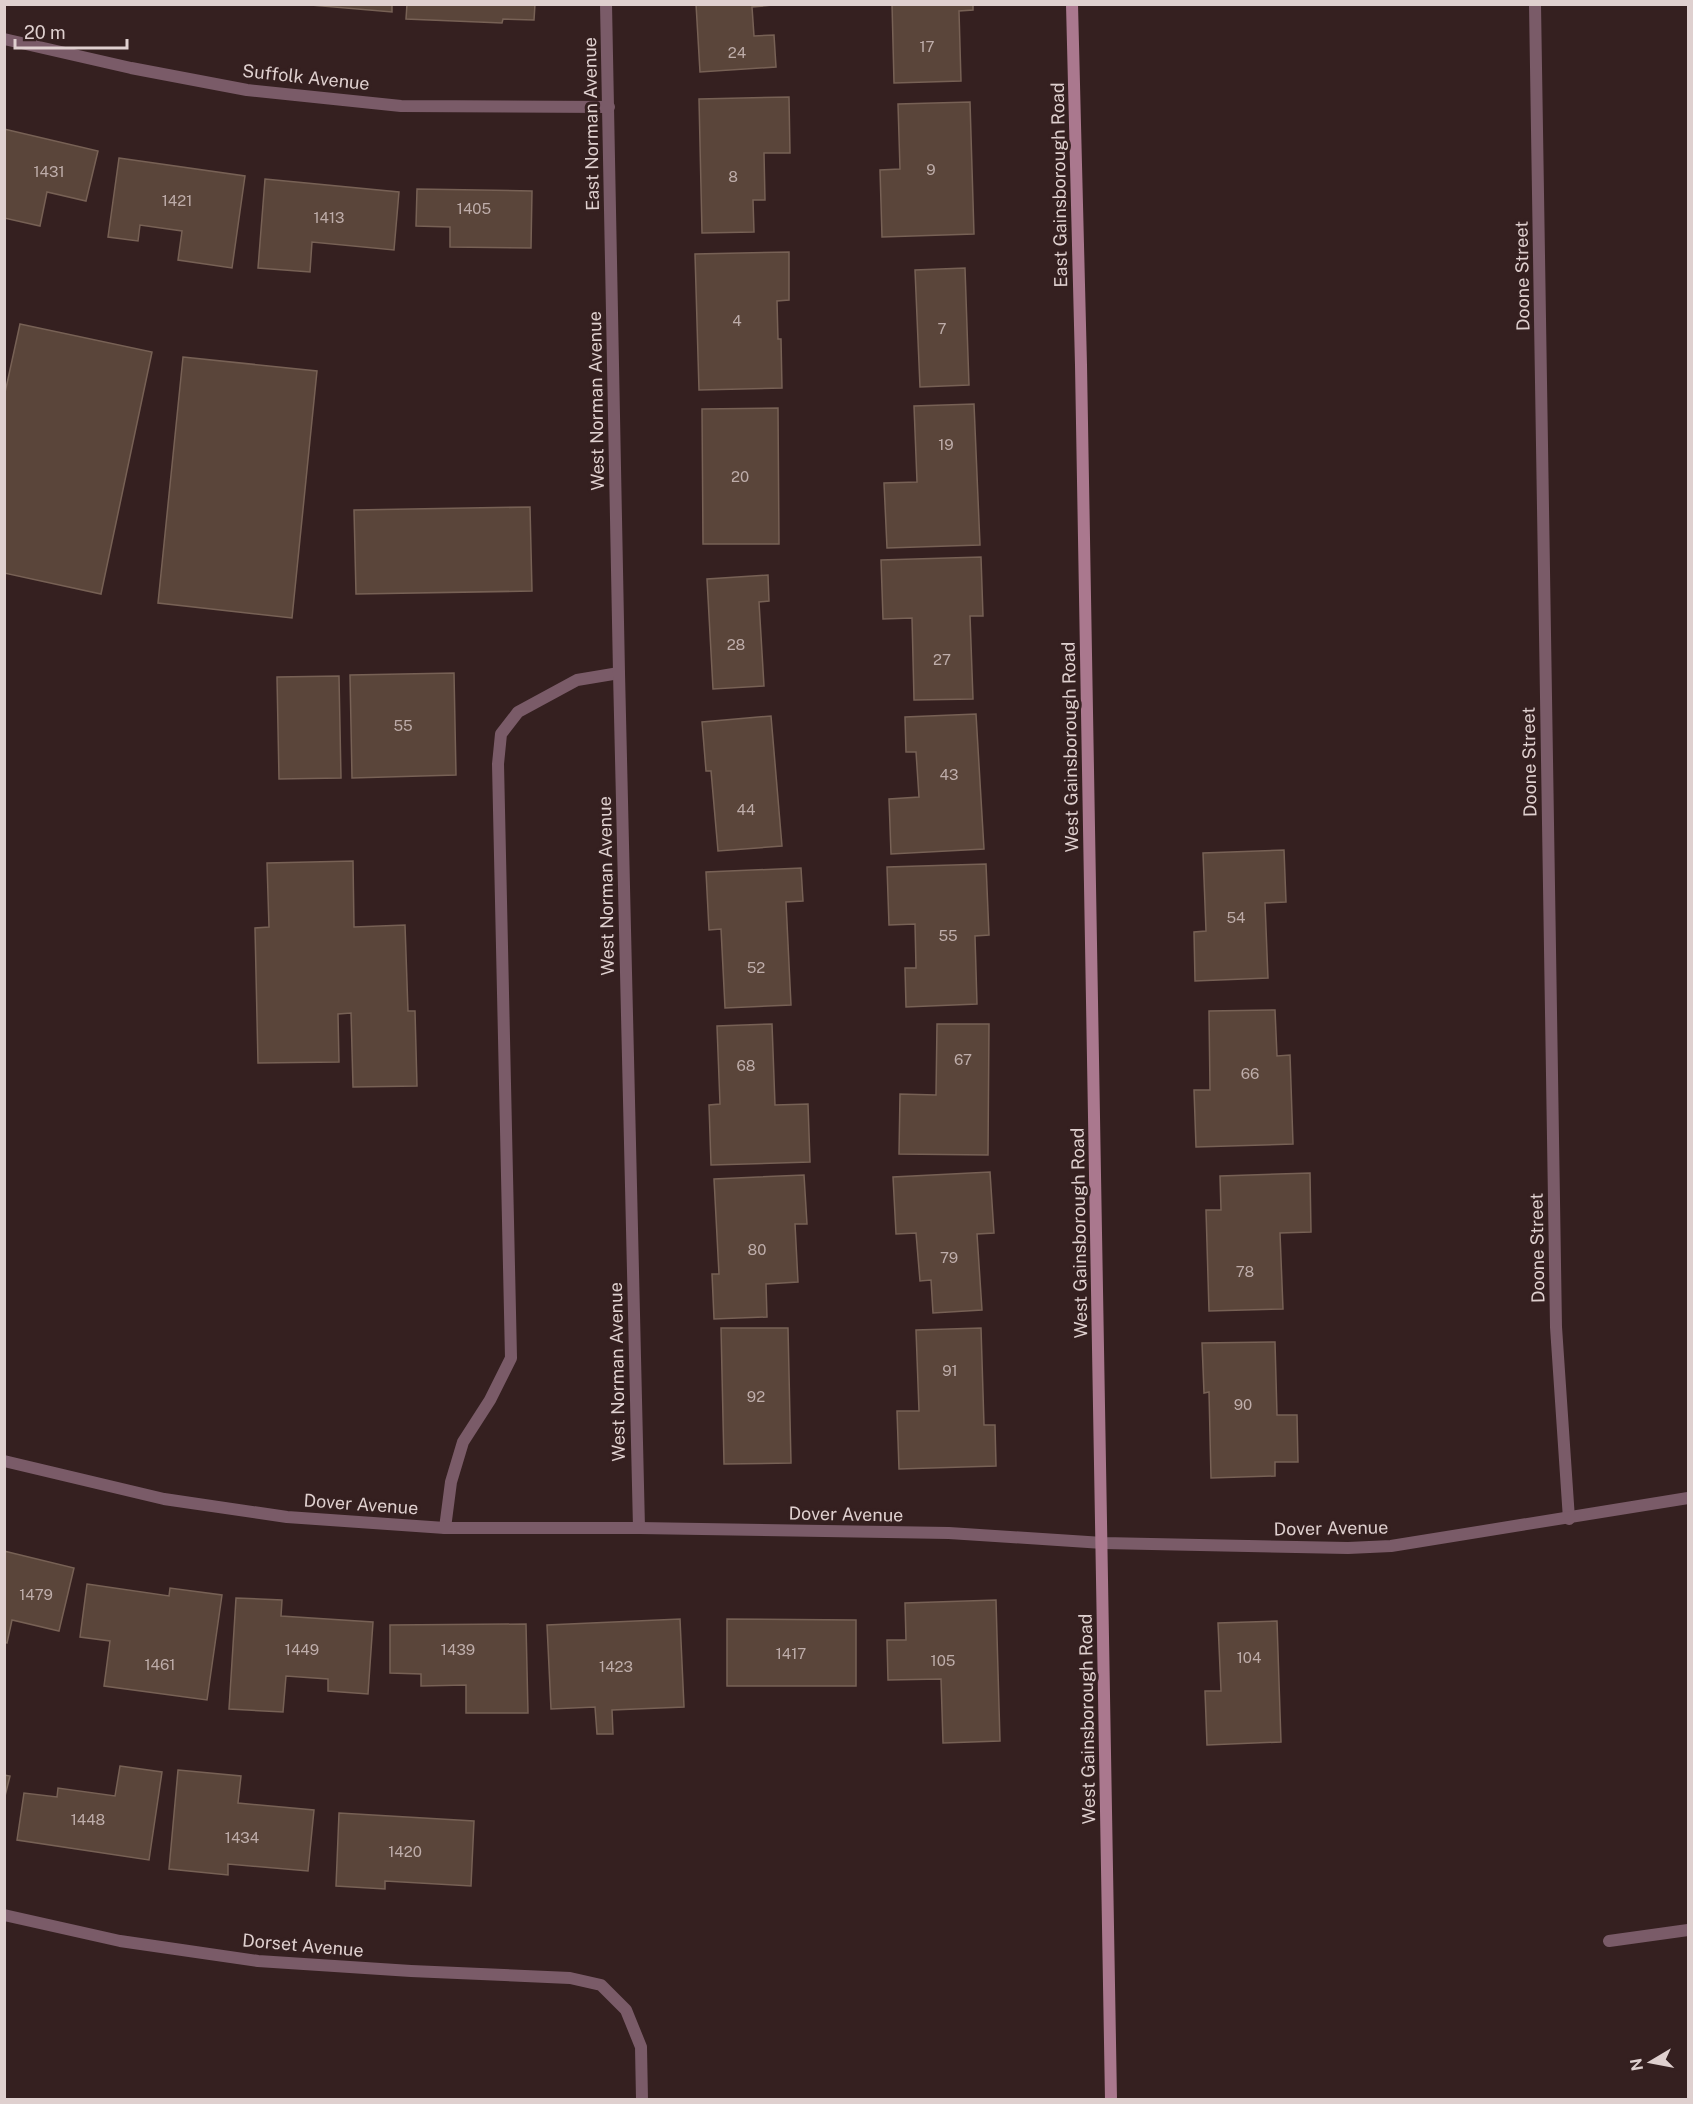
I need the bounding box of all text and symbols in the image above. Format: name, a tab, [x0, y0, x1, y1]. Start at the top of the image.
scale bar	[15, 12, 128, 50]
text: 20 m	[24, 22, 66, 43]
street label: East Norman Avenue	[579, 37, 603, 211]
house number: 17	[919, 38, 935, 55]
house number: 24	[728, 44, 746, 61]
street label: Suffolk Avenue	[241, 60, 371, 94]
street label: East Gainsborough Road	[1047, 82, 1071, 288]
house number: 9	[926, 161, 936, 178]
house number: 1431	[33, 163, 65, 180]
house number: 8	[728, 168, 738, 185]
house number: 1421	[162, 192, 192, 209]
house number: 1405	[457, 200, 491, 217]
house number: 1413	[313, 209, 345, 226]
street label: Doone Street	[1511, 221, 1533, 331]
street label: West Norman Avenue	[584, 311, 608, 491]
house number: 4	[732, 312, 742, 329]
house number: 7	[937, 320, 947, 337]
house number: 19	[938, 436, 954, 453]
house number: 20	[731, 468, 749, 485]
house number: 28	[727, 636, 745, 653]
street label: West Gainsborough Road	[1058, 641, 1082, 853]
house number: 27	[933, 651, 951, 668]
street label: Doone Street	[1518, 707, 1540, 817]
house number: 55	[393, 717, 413, 734]
house number: 43	[940, 766, 958, 783]
street label: West Norman Avenue	[594, 796, 618, 976]
house number: 44	[737, 801, 755, 818]
house number: 54	[1226, 909, 1246, 926]
house number: 55	[938, 927, 958, 944]
house number: 52	[747, 959, 765, 976]
house number: 67	[954, 1051, 972, 1068]
house number: 68	[737, 1057, 755, 1074]
house number: 66	[1241, 1065, 1259, 1082]
street label: West Gainsborough Road	[1067, 1127, 1091, 1339]
street label: Doone Street	[1526, 1193, 1548, 1303]
house number: 80	[748, 1241, 766, 1258]
house number: 79	[940, 1249, 958, 1266]
house number: 78	[1236, 1263, 1254, 1280]
street label: West Norman Avenue	[605, 1282, 629, 1462]
house number: 91	[942, 1362, 958, 1379]
house number: 92	[747, 1388, 765, 1405]
house number: 90	[1234, 1396, 1252, 1413]
street label: Dover Avenue	[303, 1490, 419, 1518]
street label: Dover Avenue	[788, 1502, 904, 1526]
street label: Dover Avenue	[1273, 1516, 1389, 1540]
house number: 1479	[19, 1586, 53, 1603]
street label: West Gainsborough Road	[1075, 1613, 1099, 1825]
house number: 1449	[285, 1641, 319, 1658]
house number: 1439	[441, 1641, 475, 1658]
house number: 1417	[776, 1645, 806, 1662]
house number: 104	[1237, 1649, 1261, 1666]
house number: 105	[931, 1652, 955, 1669]
house number: 1461	[145, 1656, 175, 1673]
house number: 1423	[599, 1658, 633, 1675]
house number: 1448	[71, 1811, 105, 1828]
house number: 1434	[225, 1829, 259, 1846]
house number: 1420	[388, 1843, 422, 1860]
street label: Dorset Avenue	[241, 1929, 365, 1961]
north arrow	[1621, 2032, 1681, 2092]
text: N	[1626, 2057, 1647, 2072]

